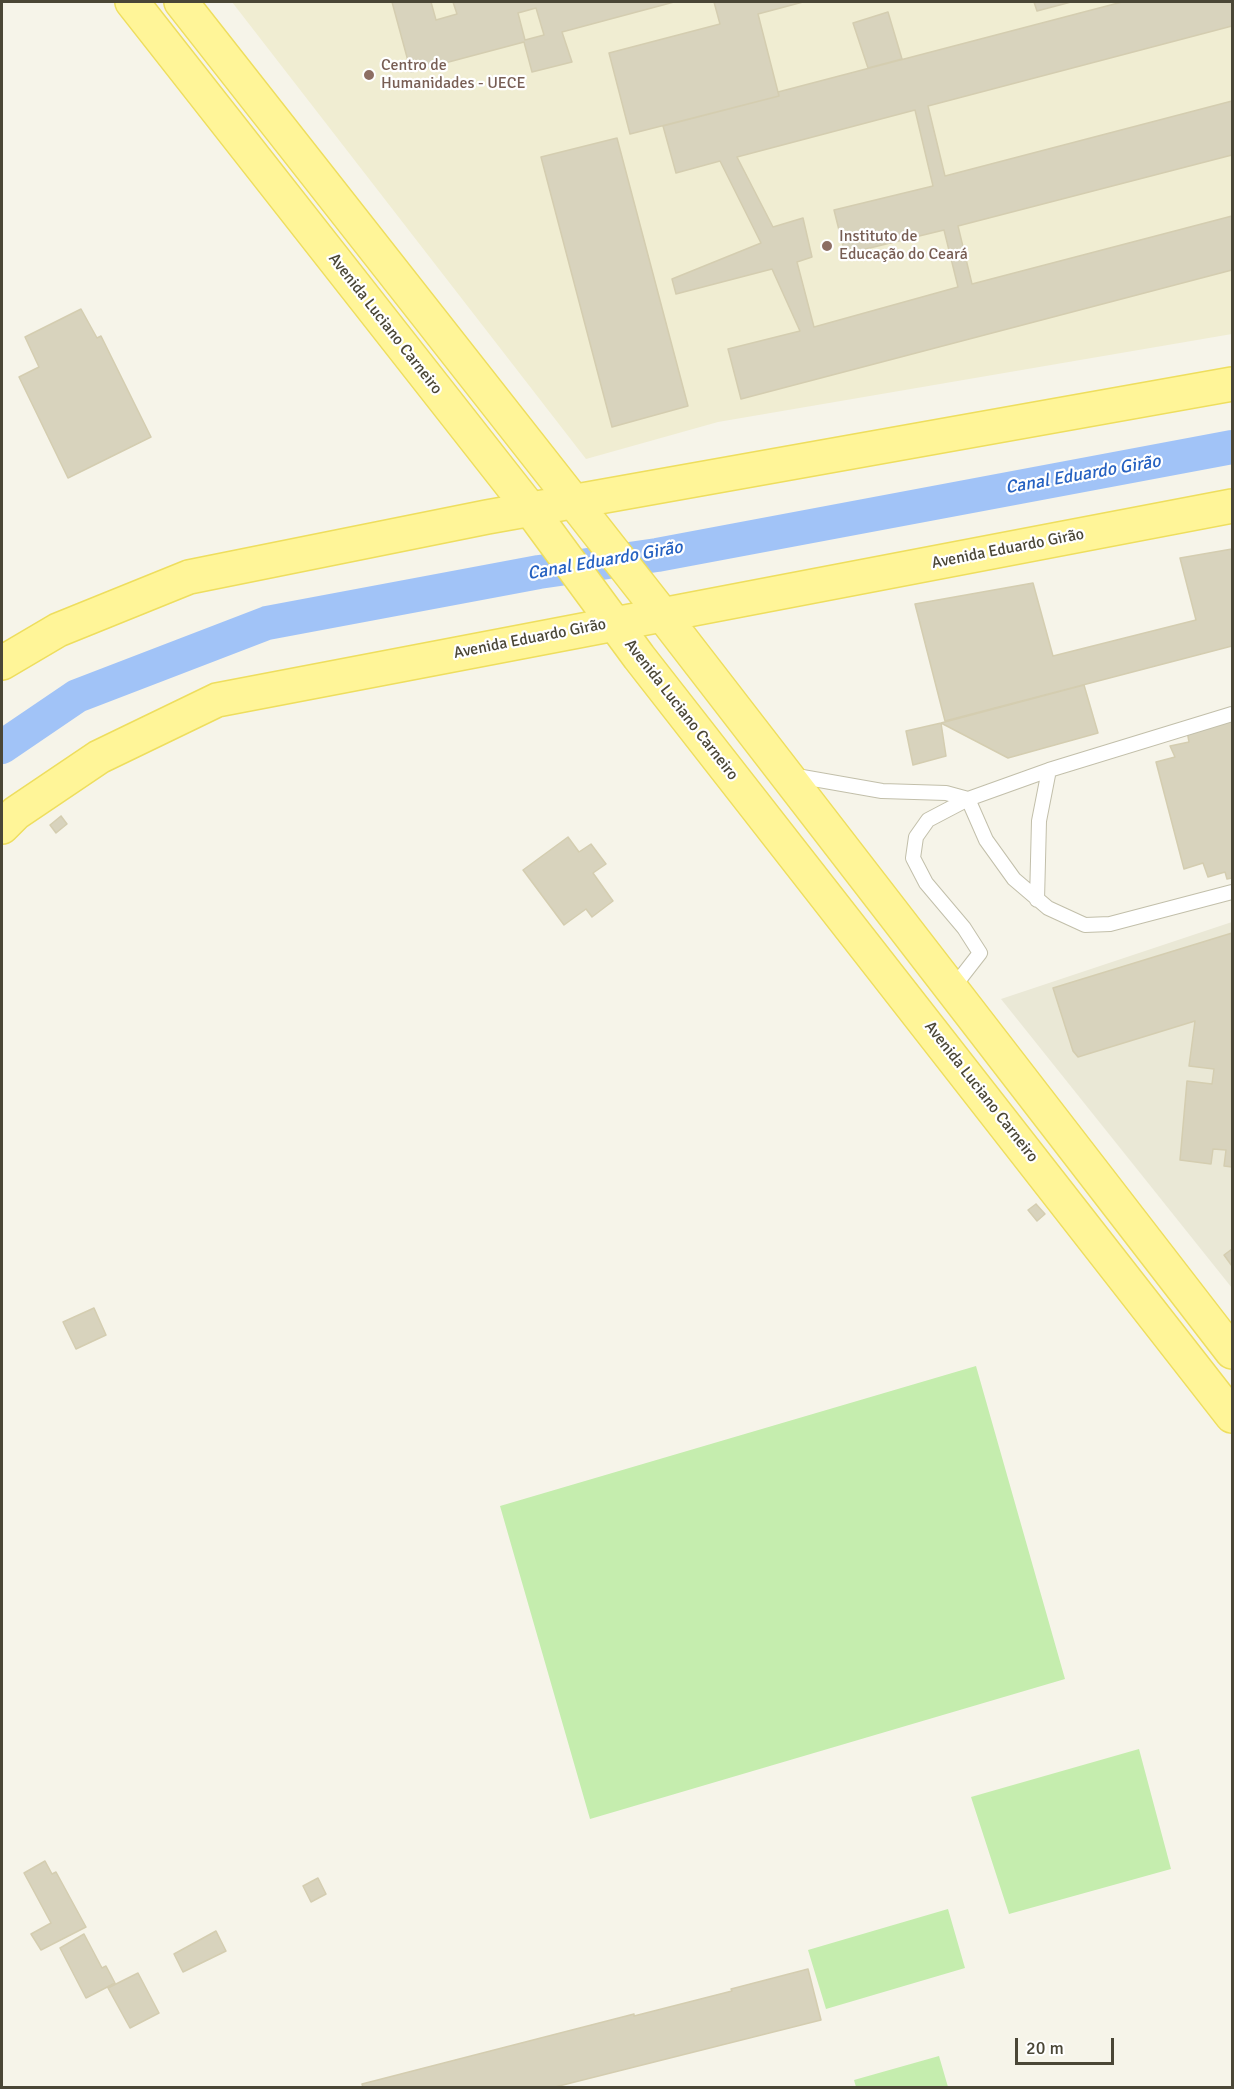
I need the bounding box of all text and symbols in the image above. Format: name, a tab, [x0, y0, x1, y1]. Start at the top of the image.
place label: Centro de Humanidades - UECE	[381, 56, 525, 94]
marker: Centro de Humanidades - UECE	[362, 68, 376, 82]
place label: Instituto de Educação do Ceará	[839, 227, 968, 265]
marker: Instituto de Educação do Ceará	[820, 239, 834, 253]
street label: Avenida Luciano Carneiro	[324, 250, 446, 398]
water label: Canal Eduardo Girão	[1004, 451, 1162, 499]
street label: Avenida Eduardo Girão	[930, 525, 1086, 573]
water label: Canal Eduardo Girão	[526, 537, 684, 585]
street label: Avenida Eduardo Girão	[452, 615, 608, 663]
street label: Avenida Luciano Carneiro	[620, 636, 742, 784]
street label: Avenida Luciano Carneiro	[920, 1018, 1042, 1166]
scale bar	[1018, 2026, 1117, 2064]
text: 20 m	[1026, 2037, 1064, 2059]

